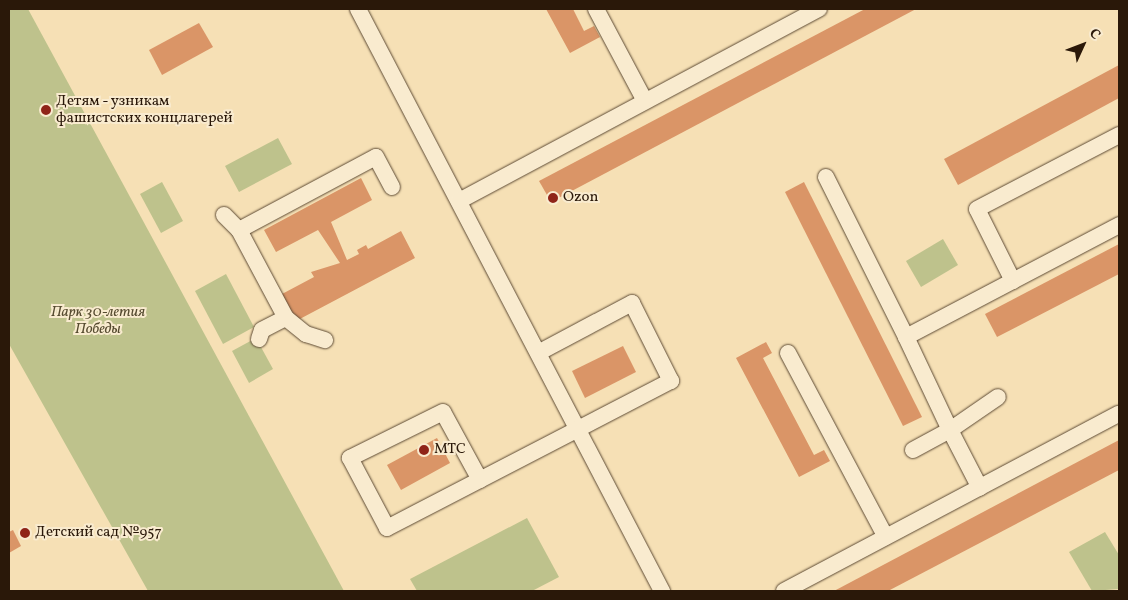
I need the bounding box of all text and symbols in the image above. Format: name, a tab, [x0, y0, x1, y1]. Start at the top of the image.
north arrow	[1058, 20, 1108, 70]
text: С	[1084, 25, 1104, 44]
place label: Детям - узникам фашистских концлагерей	[56, 92, 233, 127]
marker: Детям - узникам фашистских концлагерей	[40, 104, 52, 116]
place label: Ozon	[563, 189, 598, 207]
marker: Ozon	[547, 192, 559, 204]
park label: Парк 30-летия Победы	[51, 303, 145, 338]
place label: МТС	[434, 441, 466, 459]
marker: МТС	[418, 444, 430, 456]
place label: Детский сад №957	[35, 524, 162, 542]
marker: Детский сад №957	[19, 527, 31, 539]

